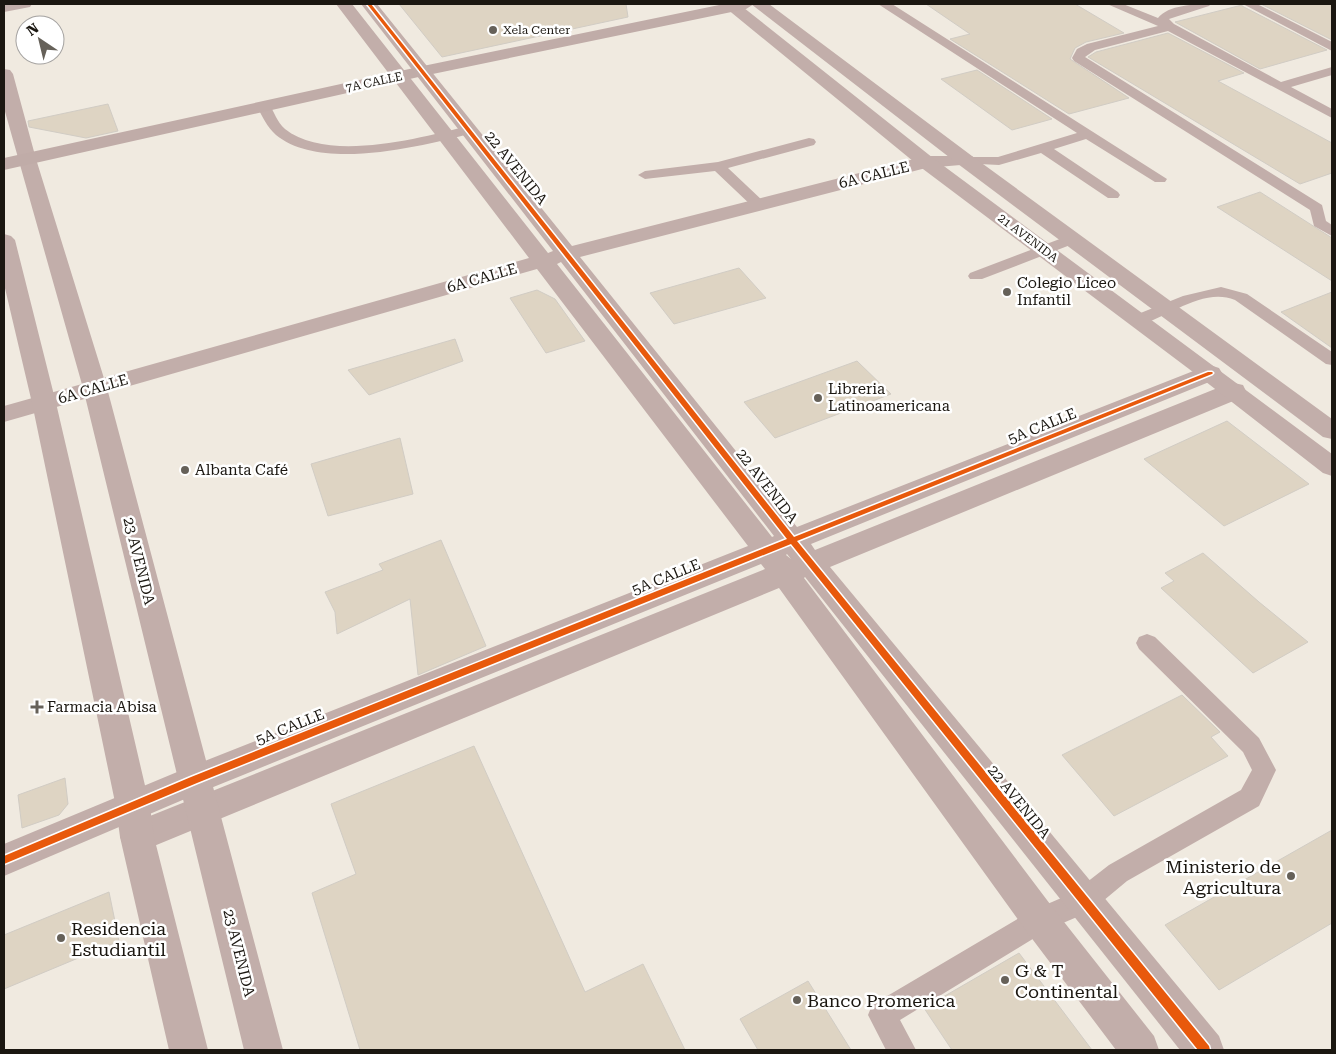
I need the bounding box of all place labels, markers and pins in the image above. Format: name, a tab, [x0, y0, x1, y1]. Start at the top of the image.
place label: Xela Center	[503, 23, 570, 37]
marker: Xela Center	[487, 24, 499, 36]
place label: Colegio Liceo Infantil	[1017, 274, 1116, 309]
marker: Colegio Liceo Infantil	[1001, 286, 1013, 298]
place label: Libreria Latinoamericana	[828, 380, 950, 415]
marker: Libreria Latinoamericana	[812, 392, 824, 404]
place label: Albanta Café	[195, 461, 288, 479]
marker: Albanta Café	[179, 464, 191, 476]
place label: Farmacia Abisa	[47, 698, 157, 716]
marker: Farmacia Abisa	[31, 701, 43, 713]
place label: Ministerio de Agricultura	[1166, 856, 1281, 898]
marker: Ministerio de Agricultura	[1285, 870, 1297, 882]
place label: Residencia Estudiantil	[71, 918, 166, 960]
marker: Residencia Estudiantil	[55, 932, 67, 944]
place label: G & T Continental	[1015, 960, 1119, 1002]
marker: G & T Continental	[999, 974, 1011, 986]
place label: Banco Promerica	[807, 990, 955, 1011]
marker: Banco Promerica	[791, 994, 803, 1006]

